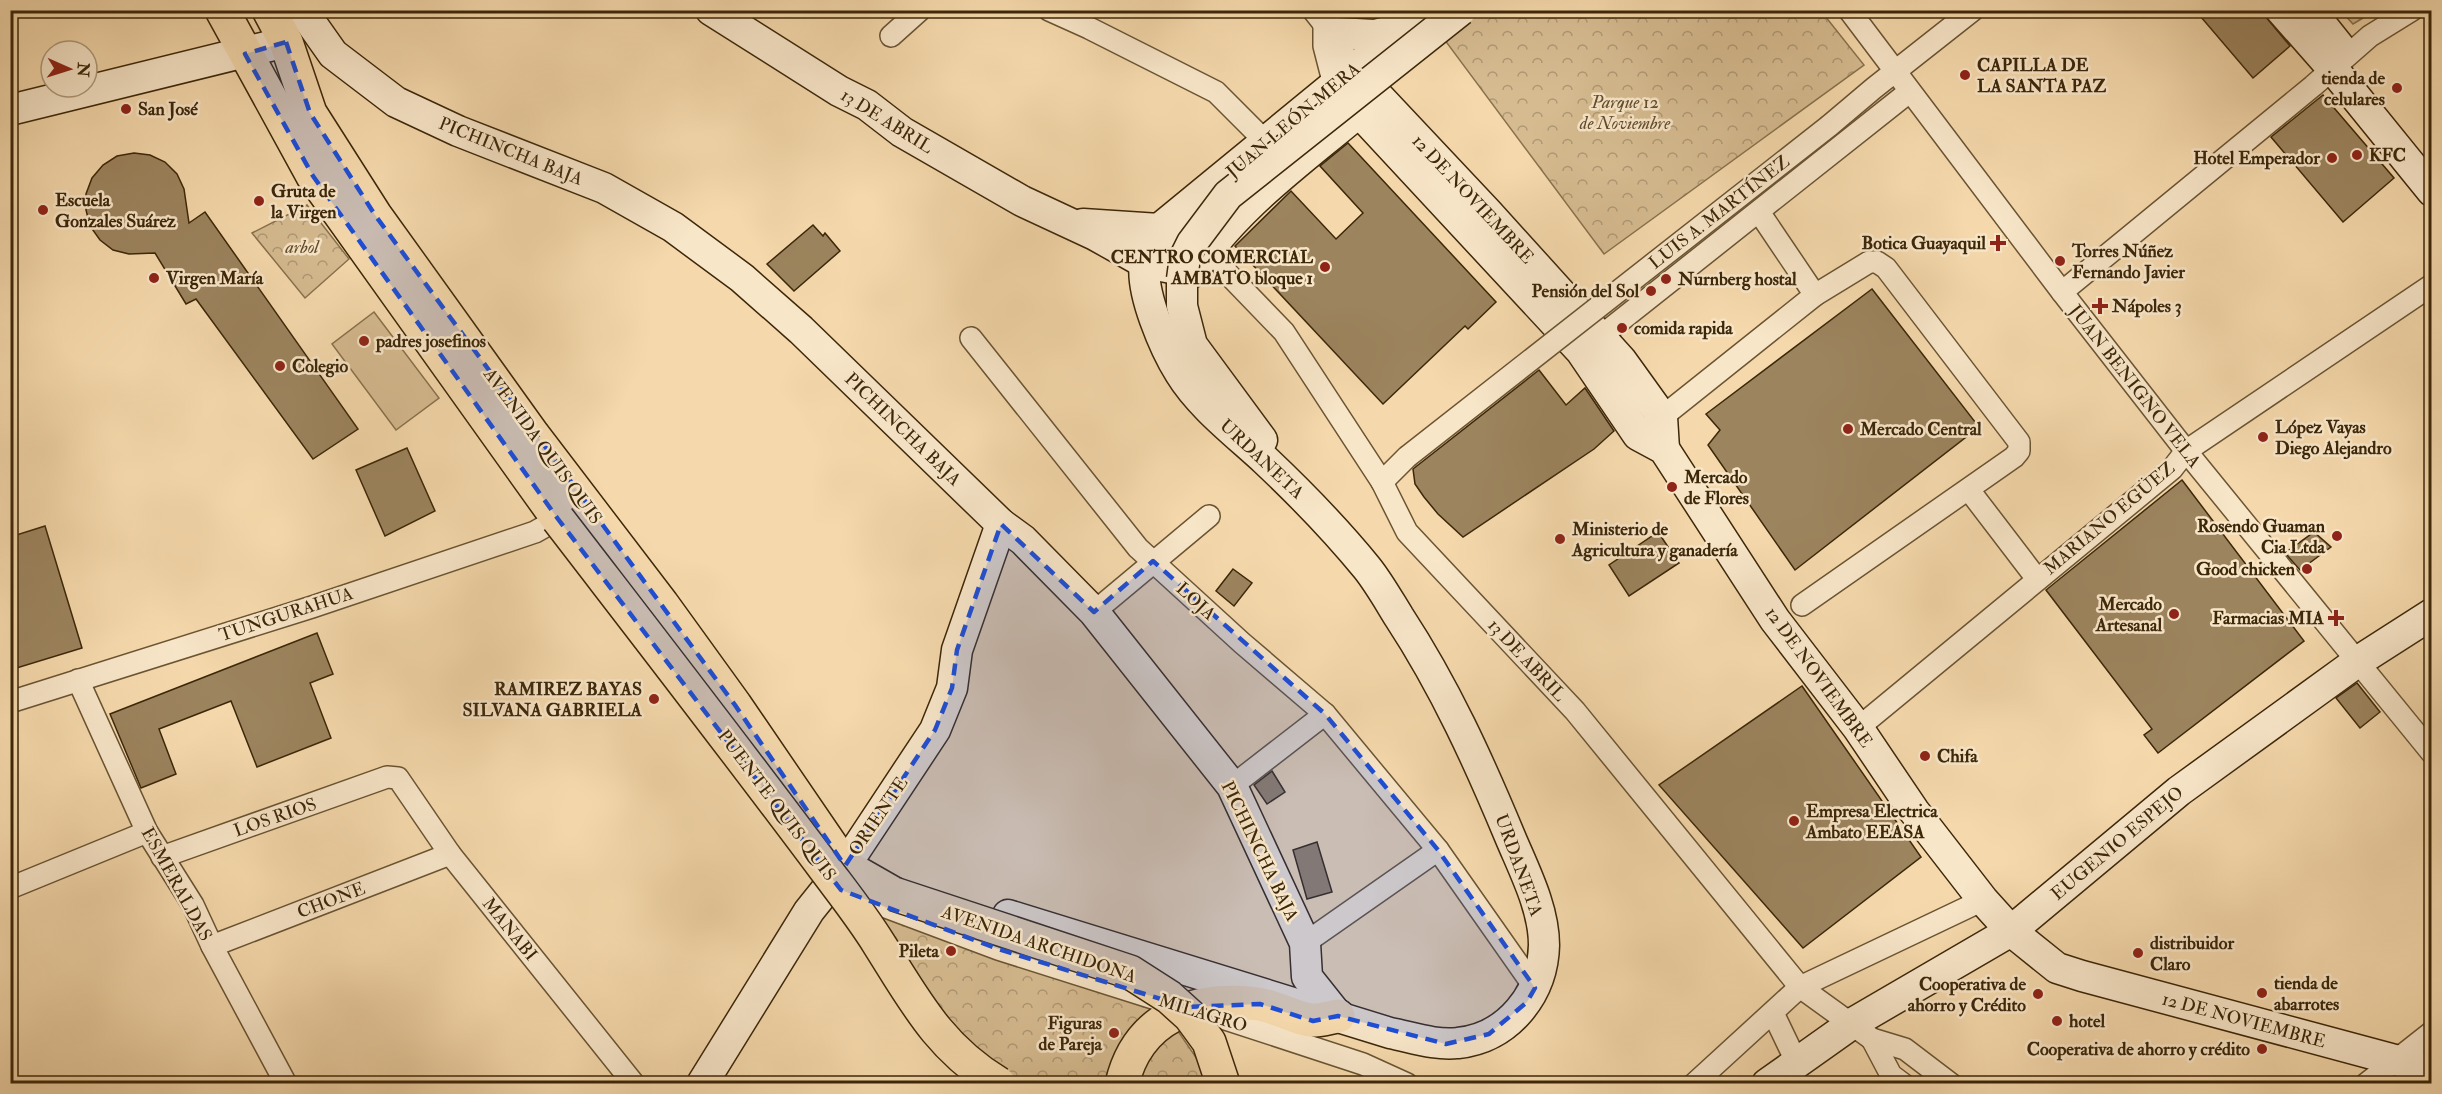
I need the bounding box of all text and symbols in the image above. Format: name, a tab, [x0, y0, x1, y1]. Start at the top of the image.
north arrow	[39, 39, 99, 99]
place label: CAPILLA DE LA SANTA PAZ	[1977, 54, 2107, 98]
street label: JUAN LEÓN MERA	[1221, 57, 1366, 184]
text: N	[73, 61, 93, 78]
place label: tienda de celulares	[2321, 67, 2385, 111]
marker: CAPILLA DE LA SANTA PAZ	[1958, 68, 1972, 82]
marker: tienda de celulares	[2390, 81, 2404, 95]
street label: 13 DE ABRIL	[836, 84, 937, 159]
park label: Parque 12 de Noviembre	[1579, 91, 1671, 135]
place label: San José	[138, 98, 198, 121]
marker: San José	[119, 102, 133, 116]
street label: PICHINCHA BAJA	[435, 112, 587, 191]
street label: 12 DE NOVIEMBRE	[1407, 130, 1538, 269]
place label: KFC	[2369, 144, 2406, 167]
place label: Hotel Emperador	[2193, 147, 2320, 170]
marker: KFC	[2350, 148, 2364, 162]
street label: LUIS A. MARTÍNEZ	[1644, 150, 1794, 274]
marker: Hotel Emperador	[2325, 151, 2339, 165]
place label: Gruta de la Virgen	[270, 180, 337, 224]
place label: Escuela Gonzales Suárez	[55, 189, 176, 233]
marker: Gruta de la Virgen	[252, 194, 266, 208]
marker: Escuela Gonzales Suárez	[36, 203, 50, 217]
place label: Botica Guayaquil	[1862, 232, 1986, 255]
park label: arbol	[284, 236, 320, 259]
marker: Botica Guayaquil	[1991, 236, 2005, 250]
place label: Torres Núñez Fernando Javier	[2071, 240, 2185, 284]
place label: CENTRO COMERCIAL AMBATO bloque 1	[1111, 246, 1314, 290]
marker: Torres Núñez Fernando Javier	[2053, 254, 2067, 268]
marker: CENTRO COMERCIAL AMBATO bloque 1	[1318, 260, 1332, 274]
place label: Virgen María	[165, 267, 264, 290]
place label: Nurnberg hostal	[1677, 268, 1797, 291]
marker: Virgen María	[147, 271, 161, 285]
marker: Nurnberg hostal	[1659, 272, 1673, 286]
place label: Pensión del Sol	[1532, 280, 1639, 303]
marker: Pensión del Sol	[1644, 284, 1658, 298]
place label: Nápoles 3	[2111, 295, 2182, 318]
street label: JUAN BENIGNO VELA	[2063, 299, 2206, 473]
marker: Nápoles 3	[2093, 299, 2107, 313]
place label: comida rapida	[1634, 317, 1733, 340]
marker: comida rapida	[1615, 321, 1629, 335]
place label: padres josefinos	[375, 330, 486, 353]
marker: padres josefinos	[357, 334, 371, 348]
place label: Colegio	[292, 355, 348, 378]
marker: Colegio	[273, 359, 287, 373]
street label: AVENIDA QUIS QUIS	[478, 363, 607, 529]
street label: PICHINCHA BAJA	[839, 368, 966, 491]
street label: URDANETA	[1215, 414, 1309, 505]
place label: López Vayas Diego Alejandro	[2275, 416, 2392, 460]
place label: Mercado Central	[1859, 418, 1982, 441]
marker: Mercado Central	[1841, 422, 1855, 436]
marker: López Vayas Diego Alejandro	[2256, 430, 2270, 444]
street label: MARIANO EGÜEZ	[2039, 457, 2180, 580]
place label: Mercado de Flores	[1683, 466, 1749, 510]
marker: Mercado de Flores	[1665, 480, 1679, 494]
place label: Rosendo Guaman Cia Ltda	[2197, 515, 2326, 559]
place label: Ministerio de Agricultura y ganadería	[1571, 518, 1738, 562]
marker: Rosendo Guaman Cia Ltda	[2330, 529, 2344, 543]
marker: Ministerio de Agricultura y ganadería	[1553, 532, 1567, 546]
place label: Good chicken	[2196, 558, 2296, 581]
marker: Good chicken	[2300, 562, 2314, 576]
street label: LOJA	[1171, 577, 1221, 626]
street label: TUNGURAHUA	[216, 582, 357, 647]
place label: Mercado Artesanal	[2095, 593, 2162, 637]
street label: 12 DE NOVIEMBRE	[1760, 602, 1877, 752]
marker: Mercado Artesanal	[2167, 607, 2181, 621]
place label: Farmacias MIA	[2212, 607, 2325, 630]
marker: Farmacias MIA	[2329, 611, 2343, 625]
street label: 13 DE ABRIL	[1483, 614, 1571, 706]
place label: RAMIREZ BAYAS SILVANA GABRIELA	[463, 678, 643, 722]
marker: RAMIREZ BAYAS SILVANA GABRIELA	[647, 692, 661, 706]
street label: PUENTE QUIS QUIS	[712, 725, 841, 886]
place label: Chifa	[1937, 745, 1978, 768]
marker: Chifa	[1918, 749, 1932, 763]
street label: ORIENTE	[844, 772, 913, 860]
street label: PICHINCHA BAJA	[1216, 777, 1304, 926]
street label: EUGENIO ESPEJO	[2046, 781, 2188, 906]
street label: LOS RIOS	[231, 793, 320, 842]
place label: Empresa Electrica Ambato EEASA	[1805, 800, 1938, 844]
street label: URDANETA	[1489, 811, 1548, 920]
marker: Empresa Electrica Ambato EEASA	[1787, 814, 1801, 828]
street label: ESMERALDAS	[136, 823, 217, 945]
street label: CHONE	[294, 877, 369, 924]
street label: MANABI	[477, 893, 542, 966]
street label: AVENIDA ARCHIDONA	[937, 900, 1140, 989]
place label: distribuidor Claro	[2150, 932, 2234, 976]
place label: Pileta	[898, 940, 940, 963]
marker: Pileta	[944, 944, 958, 958]
marker: distribuidor Claro	[2131, 946, 2145, 960]
place label: tienda de abarrotes	[2274, 972, 2339, 1016]
place label: Cooperativa de ahorro y Crédito	[1908, 973, 2026, 1017]
marker: tienda de abarrotes	[2255, 986, 2269, 1000]
marker: Cooperativa de ahorro y Crédito	[2031, 987, 2045, 1001]
street label: 12 DE NOVIEMBRE	[2160, 988, 2328, 1053]
street label: MILAGRO	[1156, 989, 1250, 1038]
place label: hotel	[2069, 1010, 2105, 1033]
place label: Figuras de Pareja	[1039, 1012, 1103, 1056]
marker: hotel	[2050, 1014, 2064, 1028]
marker: Figuras de Pareja	[1107, 1026, 1121, 1040]
place label: Cooperativa de ahorro y crédito	[2027, 1038, 2250, 1061]
marker: Cooperativa de ahorro y crédito	[2255, 1042, 2269, 1056]

